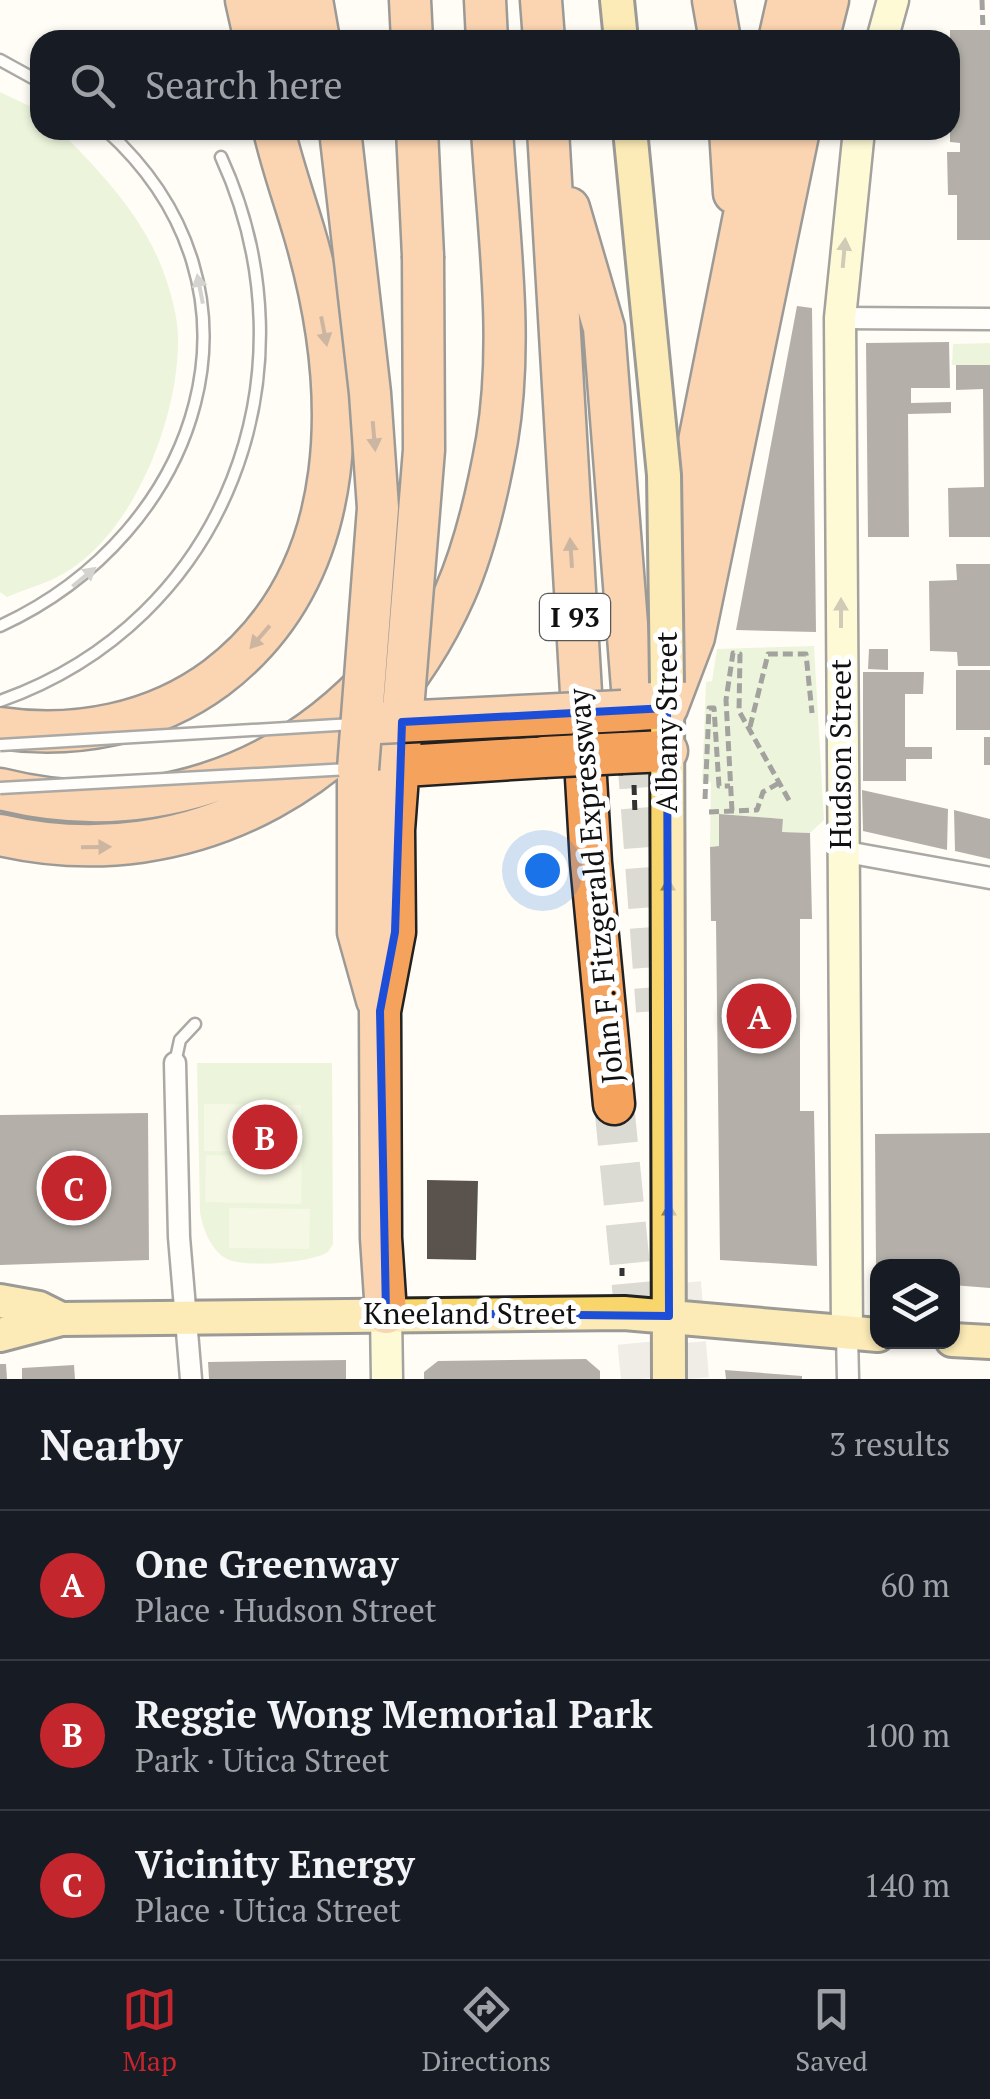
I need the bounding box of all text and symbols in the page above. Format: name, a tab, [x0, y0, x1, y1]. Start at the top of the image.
search box	[30, 30, 960, 140]
icon: search	[65, 58, 120, 113]
text: Search here	[145, 60, 343, 110]
one-way arrow	[837, 237, 853, 269]
one-way arrow	[191, 273, 207, 304]
one-way arrow	[317, 315, 332, 347]
one-way arrow	[366, 420, 382, 452]
one-way arrow	[563, 536, 579, 568]
one-way arrow	[71, 567, 96, 588]
road number: I 93	[540, 594, 610, 640]
one-way arrow	[832, 597, 848, 629]
one-way arrow	[249, 624, 271, 649]
street label: Albany Street	[646, 631, 686, 813]
street label: Hudson Street	[820, 659, 860, 849]
street label: John F. Fitzgerald Expressway	[558, 686, 632, 1085]
one-way arrow	[81, 839, 113, 855]
your location	[517, 845, 568, 896]
one-way arrow	[660, 877, 676, 909]
pin: A	[726, 978, 792, 1054]
pin: B	[232, 1100, 298, 1174]
pin: C	[42, 1150, 106, 1226]
one-way arrow	[661, 1202, 677, 1234]
map controls	[870, 1259, 960, 1349]
button: layers	[870, 1259, 960, 1349]
street label: Kneeland Street	[363, 1293, 577, 1333]
text: Nearby	[40, 1416, 182, 1472]
text: 3 results	[829, 1423, 950, 1465]
text: One Greenway	[135, 1539, 398, 1589]
text: A	[61, 1564, 84, 1606]
text: 60 m	[880, 1564, 950, 1606]
text: Place · Hudson Street	[135, 1589, 437, 1631]
text: Reggie Wong Memorial Park	[135, 1689, 652, 1739]
text: B	[62, 1714, 83, 1756]
text: 100 m	[863, 1714, 950, 1756]
text: Park · Utica Street	[135, 1739, 389, 1781]
text: Vicinity Energy	[135, 1839, 415, 1889]
text: C	[62, 1864, 83, 1906]
text: 140 m	[863, 1864, 950, 1906]
text: Place · Utica Street	[135, 1889, 401, 1931]
tab: Map	[122, 1982, 177, 2079]
tab: Directions	[422, 1982, 551, 2079]
tab: Saved	[795, 1982, 868, 2079]

